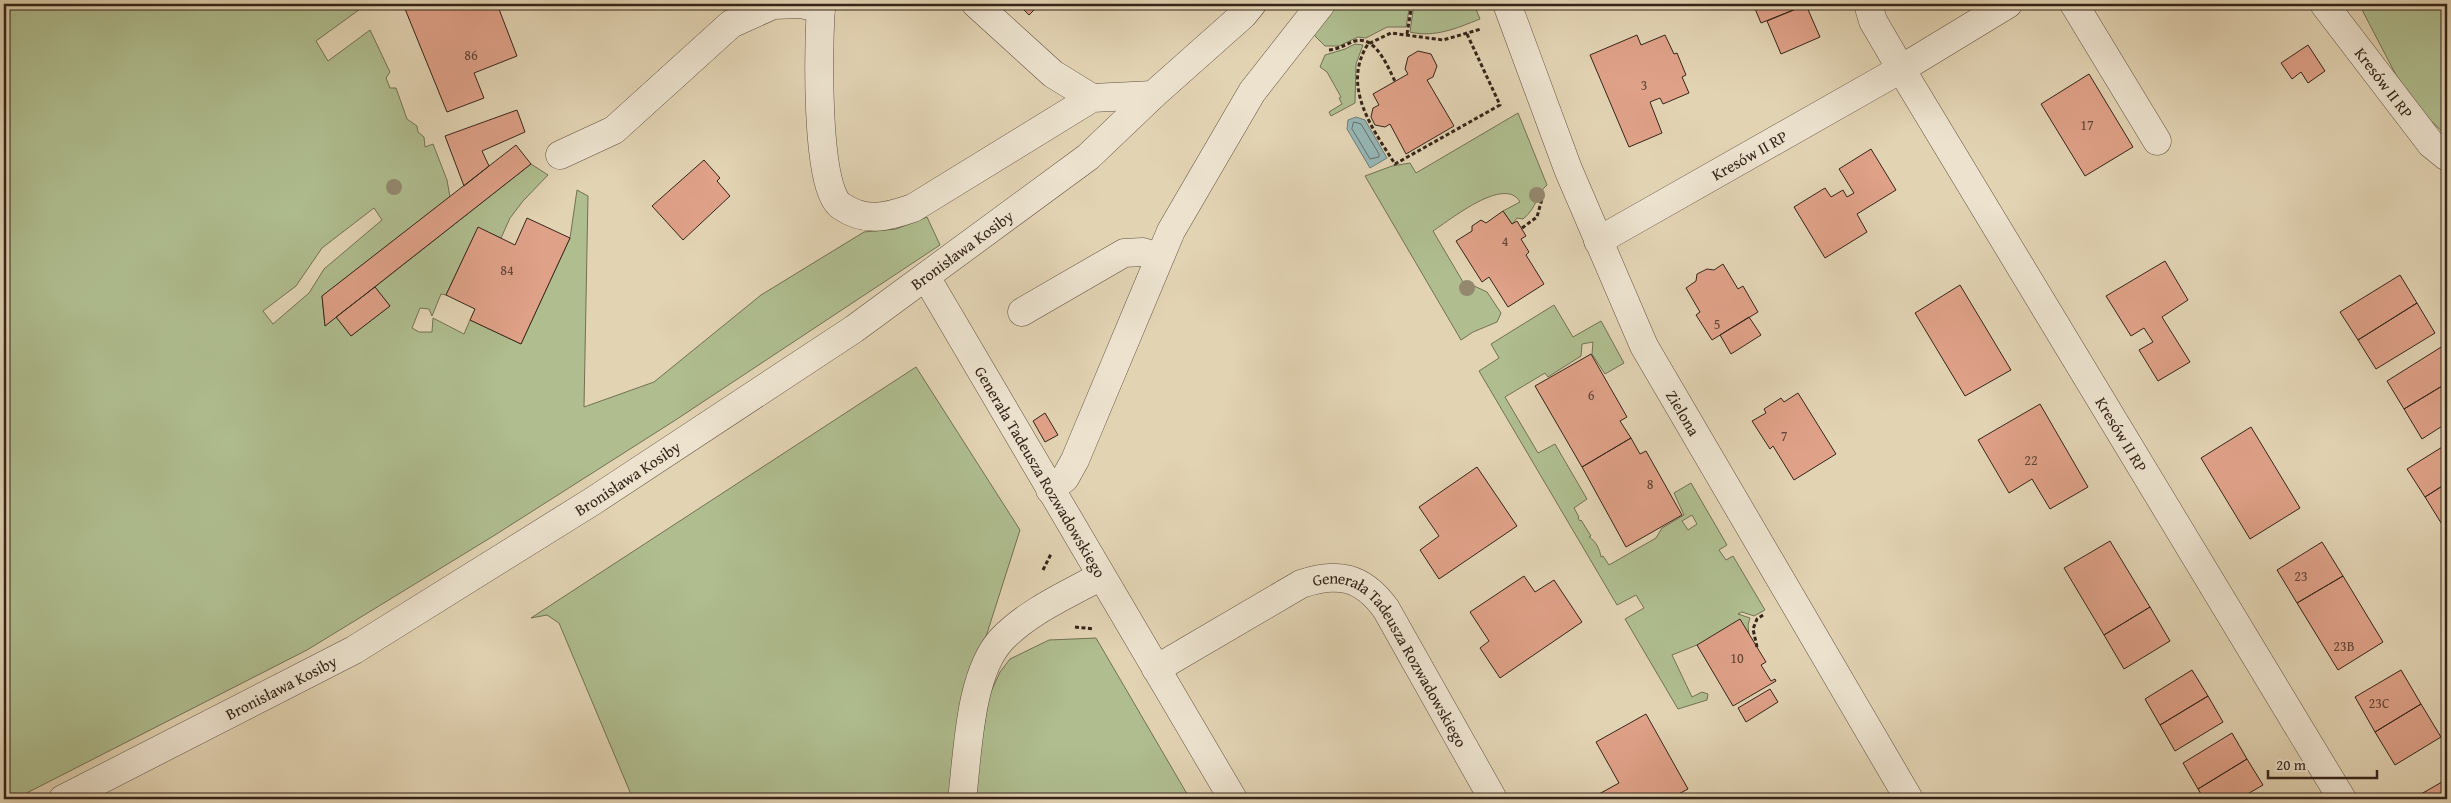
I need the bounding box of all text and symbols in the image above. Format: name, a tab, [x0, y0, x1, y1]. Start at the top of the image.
street label: Kresów II RP	[2349, 42, 2419, 123]
house number: 86	[464, 45, 478, 65]
house number: 3	[1641, 75, 1647, 95]
house number: 17	[2080, 115, 2094, 135]
street label: Kresów II RP	[1707, 124, 1792, 186]
street label: Bronisława Kosiby	[905, 204, 1018, 296]
house number: 4	[1502, 231, 1509, 251]
house number: 84	[500, 260, 514, 280]
house number: 5	[1714, 314, 1720, 334]
street label: Generała Tadeusza Rozwadowskiego	[969, 361, 1112, 582]
house number: 6	[1588, 385, 1595, 405]
street label: Zielona	[1660, 385, 1706, 441]
street label: Kresów II RP	[2090, 392, 2154, 476]
house number: 7	[1781, 426, 1788, 446]
street label: Bronisława Kosiby	[570, 434, 685, 522]
house number: 22	[2024, 450, 2038, 470]
house number: 8	[1647, 474, 1654, 494]
street label: Generała Tadeusza Rozwadowskiego	[1310, 566, 1473, 752]
house number: 23	[2294, 566, 2308, 586]
house number: 23B	[2333, 636, 2355, 656]
house number: 10	[1730, 648, 1744, 668]
street label: Bronisława Kosiby	[221, 649, 341, 726]
house number: 23C	[2368, 693, 2390, 713]
scale bar	[2268, 748, 2377, 780]
text: 20 m	[2276, 754, 2307, 775]

